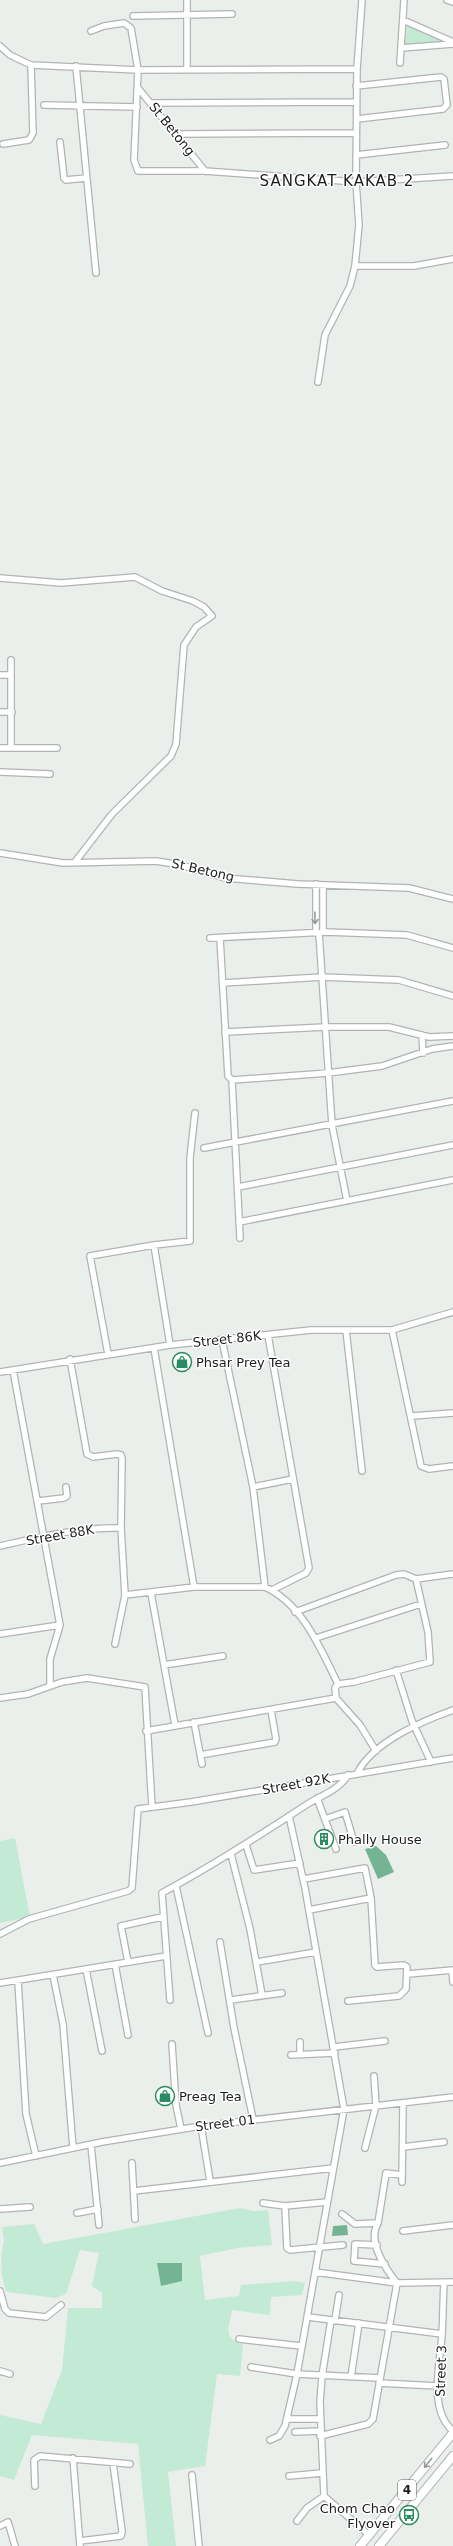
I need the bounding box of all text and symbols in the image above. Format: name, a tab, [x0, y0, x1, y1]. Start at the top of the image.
street label: St Betong	[146, 99, 198, 159]
district label: SANGKAT KAKAB 2	[260, 172, 414, 190]
street label: St Betong	[170, 855, 236, 885]
one-way arrow	[312, 911, 319, 924]
street label: Street 86K	[192, 1328, 262, 1350]
shop icon: Phsar Prey Tea	[171, 1351, 193, 1373]
place label: Phsar Prey Tea	[196, 1355, 291, 1370]
street label: Street 88K	[25, 1522, 96, 1548]
street label: Street 92K	[261, 1771, 332, 1797]
building icon: Phally House	[313, 1828, 335, 1850]
place label: Phally House	[338, 1832, 422, 1847]
shop icon: Preag Tea	[154, 2085, 176, 2107]
place label: Preag Tea	[179, 2089, 242, 2104]
street label: Street 01	[194, 2112, 256, 2134]
street label: Street 3	[433, 2345, 449, 2397]
one-way arrow	[424, 2457, 433, 2468]
road number: 4	[398, 2480, 416, 2500]
place label: Chom Chao Flyover	[320, 2501, 396, 2531]
bus stop icon: Chom Chao Flyover	[398, 2504, 420, 2526]

